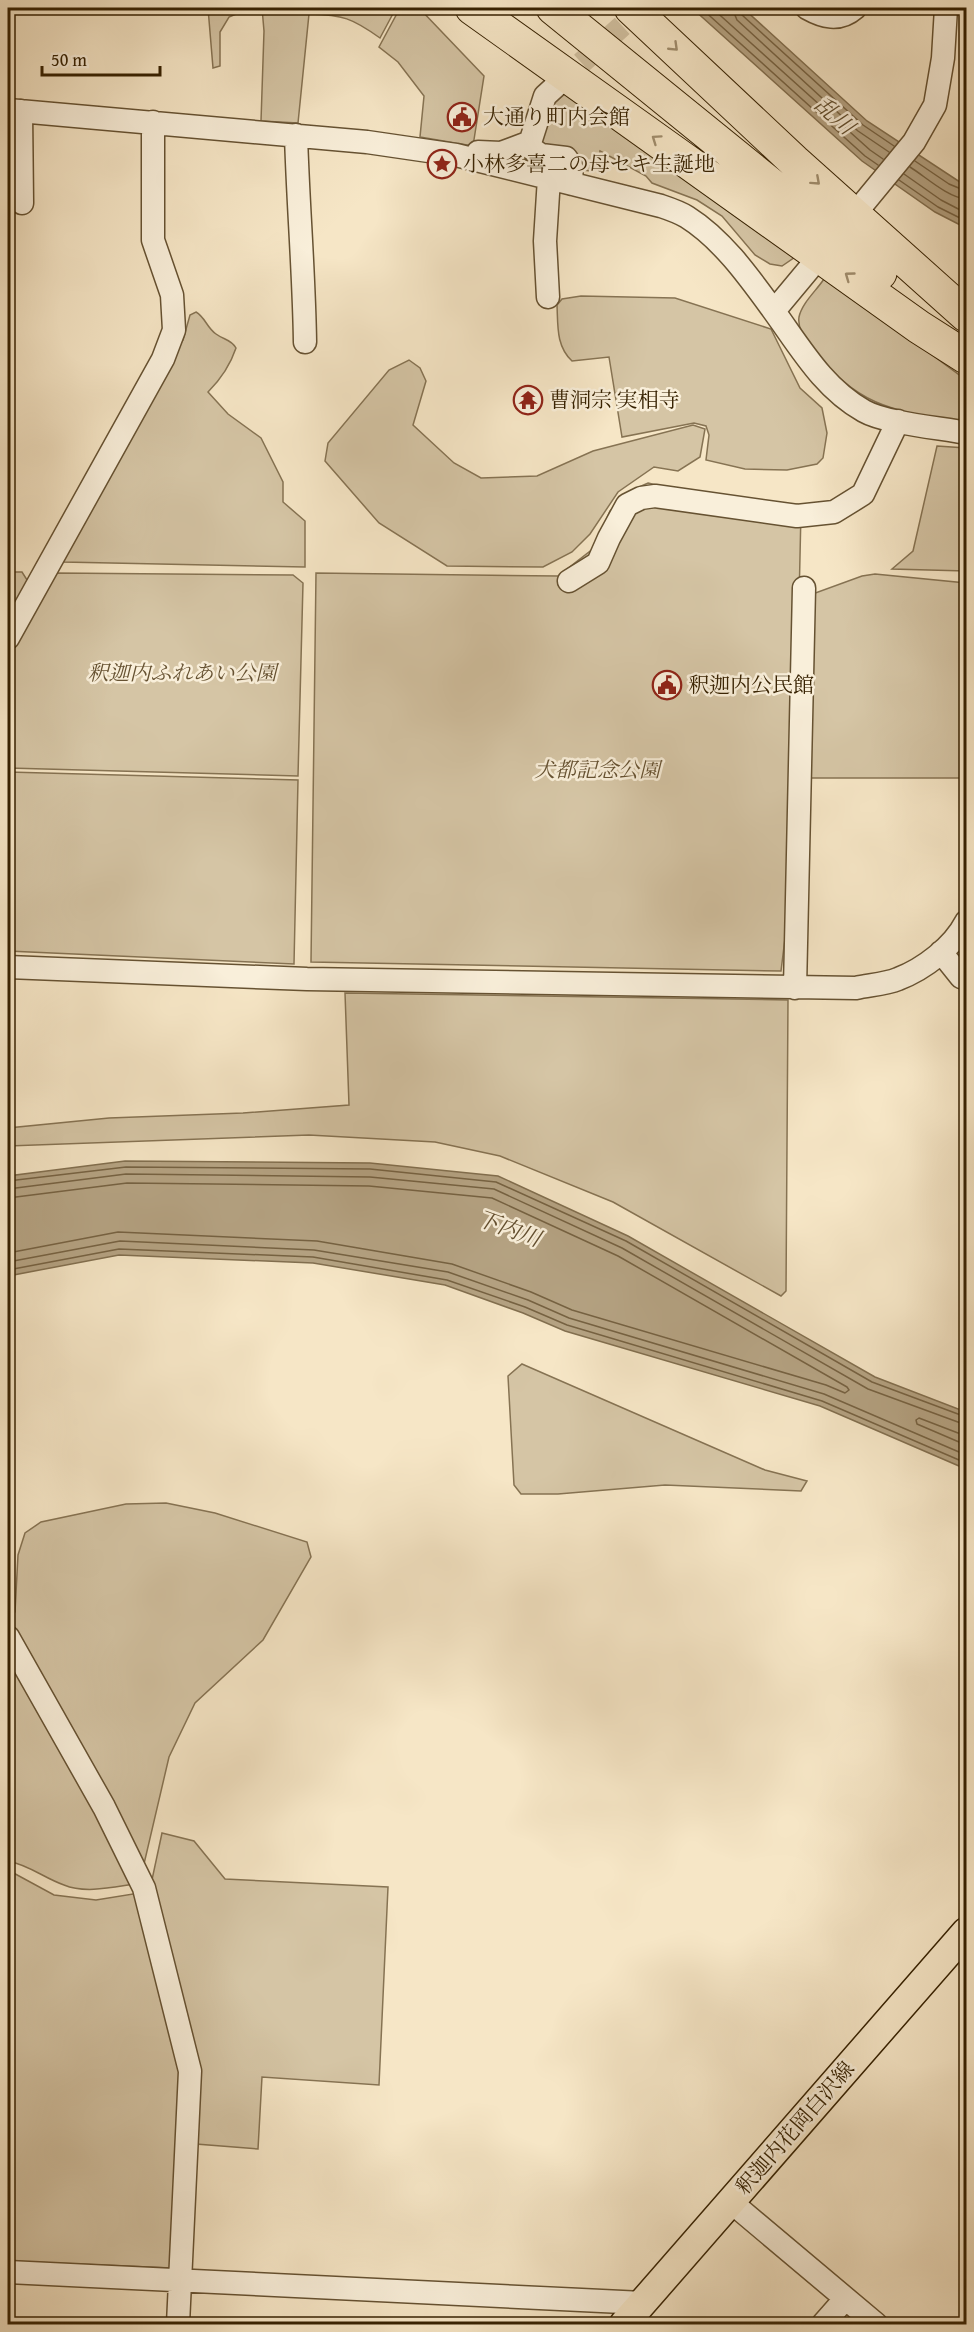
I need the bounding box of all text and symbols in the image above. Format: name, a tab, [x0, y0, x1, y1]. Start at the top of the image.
scale bar	[42, 39, 160, 77]
one-way arrow	[668, 40, 678, 51]
text: 50 m	[51, 46, 87, 73]
water label: 乱川	[808, 88, 864, 143]
public building icon: 大通り町内会館	[446, 101, 478, 133]
place label: 大通り町内会館	[483, 101, 630, 132]
one-way arrow	[652, 135, 663, 146]
place icon: 小林多喜二の母セキ生誕地	[426, 148, 458, 180]
place label: 小林多喜二の母セキ生誕地	[463, 148, 715, 179]
one-way arrow	[809, 174, 819, 185]
one-way arrow	[845, 272, 856, 283]
temple icon: 曹洞宗 実相寺	[512, 384, 544, 416]
place label: 曹洞宗 実相寺	[549, 384, 680, 415]
park label: 釈迦内ふれあい公園	[88, 657, 279, 688]
public building icon: 釈迦内公民館	[651, 669, 683, 701]
place label: 釈迦内公民館	[688, 669, 814, 700]
park label: 犬都記念公園	[534, 754, 663, 785]
water label: 下内川	[473, 1202, 547, 1255]
street label: 釈迦内花岡白沢線	[728, 2054, 861, 2201]

